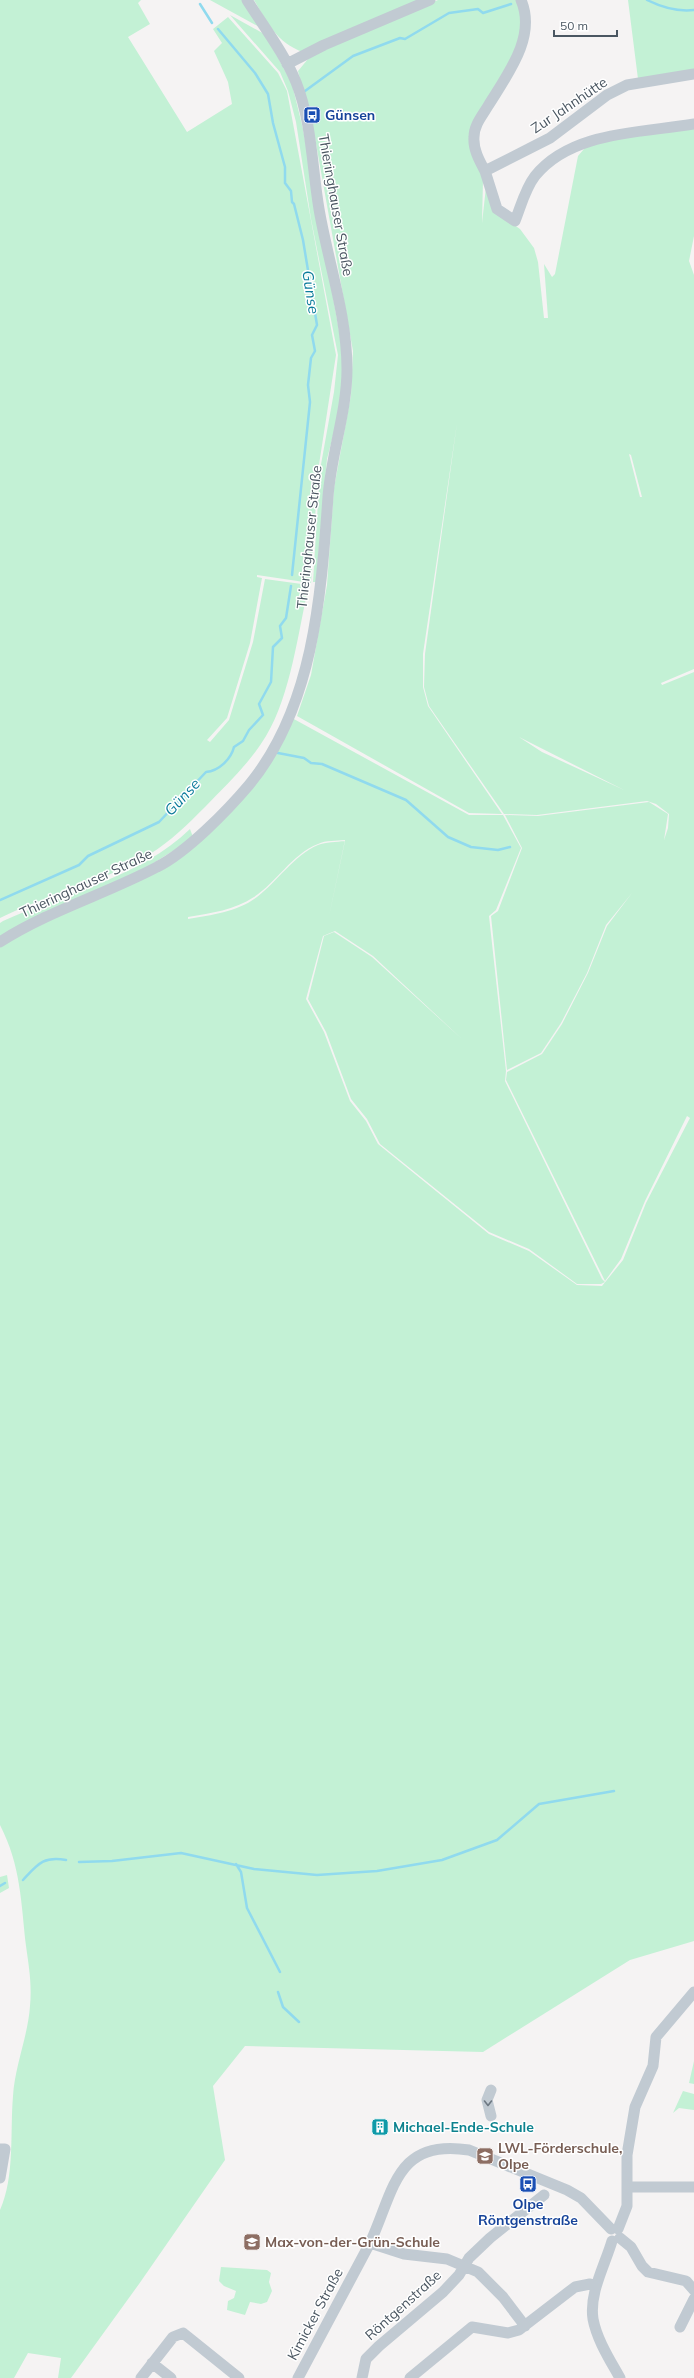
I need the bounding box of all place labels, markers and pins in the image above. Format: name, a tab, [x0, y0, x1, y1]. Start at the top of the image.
bus stop icon: Günsen	[302, 105, 322, 125]
place label: Günsen	[325, 106, 375, 124]
building icon: Michael-Ende-Schule	[370, 2117, 390, 2137]
place label: Michael-Ende-Schule	[393, 2118, 534, 2136]
place label: LWL-Förderschule, Olpe	[498, 2139, 622, 2173]
school or university icon: LWL-Förderschule, Olpe	[475, 2146, 495, 2166]
bus stop icon: Olpe Röntgenstraße	[518, 2174, 538, 2194]
place label: Olpe Röntgenstraße	[478, 2195, 578, 2229]
school or university icon: Max-von-der-Grün-Schule	[242, 2232, 262, 2252]
place label: Max-von-der-Grün-Schule	[265, 2233, 440, 2251]

